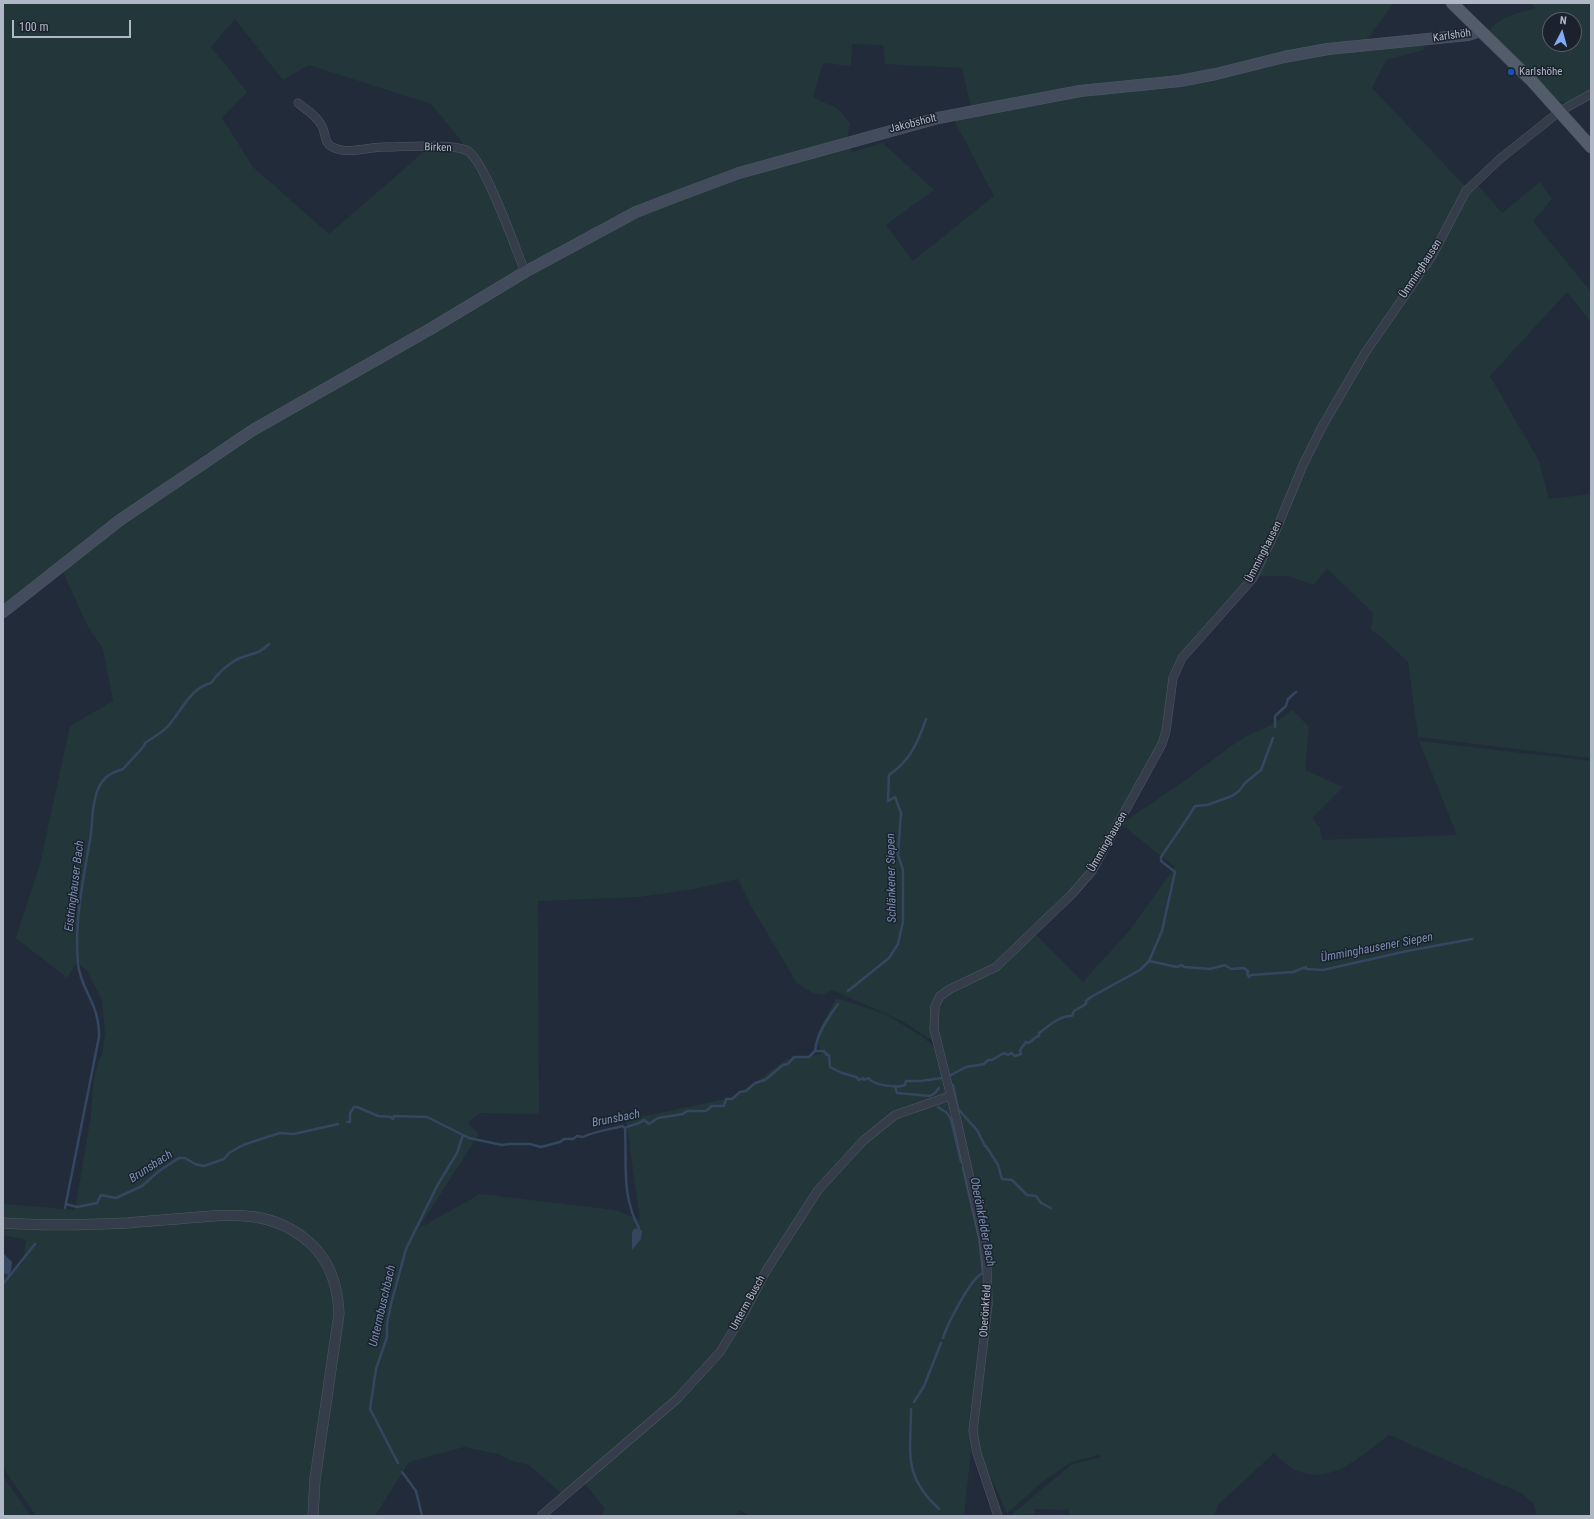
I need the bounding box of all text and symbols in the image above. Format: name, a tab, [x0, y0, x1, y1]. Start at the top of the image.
scale bar	[14, 12, 133, 38]
north arrow	[1542, 12, 1582, 52]
text: N	[1559, 14, 1567, 27]
text: 100 m	[19, 20, 49, 34]
street label: Karlshöh	[1432, 27, 1472, 45]
place label: Karlshöhe	[1519, 65, 1562, 79]
marker: Karlshöhe	[1506, 67, 1516, 77]
street label: Jakobsholt	[888, 112, 938, 136]
street label: Birken	[424, 141, 452, 155]
street label: Ümminghausen	[1397, 237, 1445, 301]
street label: Ümminghausen	[1243, 519, 1285, 585]
street label: Ümminghausen	[1085, 810, 1131, 874]
water label: Schlänkener Siepen	[884, 833, 900, 923]
water label: Eistringhauser Bach	[62, 840, 88, 932]
water label: Ümminghausener Siepen	[1320, 930, 1434, 966]
water label: Brunsbach	[591, 1107, 641, 1131]
water label: Brunsbach	[127, 1148, 175, 1186]
water label: Oberönkfelder Bach	[966, 1176, 998, 1268]
water label: Untermbuschbach	[367, 1264, 399, 1348]
street label: Unterm Busch	[727, 1273, 769, 1333]
street label: Oberönkfeld	[978, 1284, 994, 1338]

